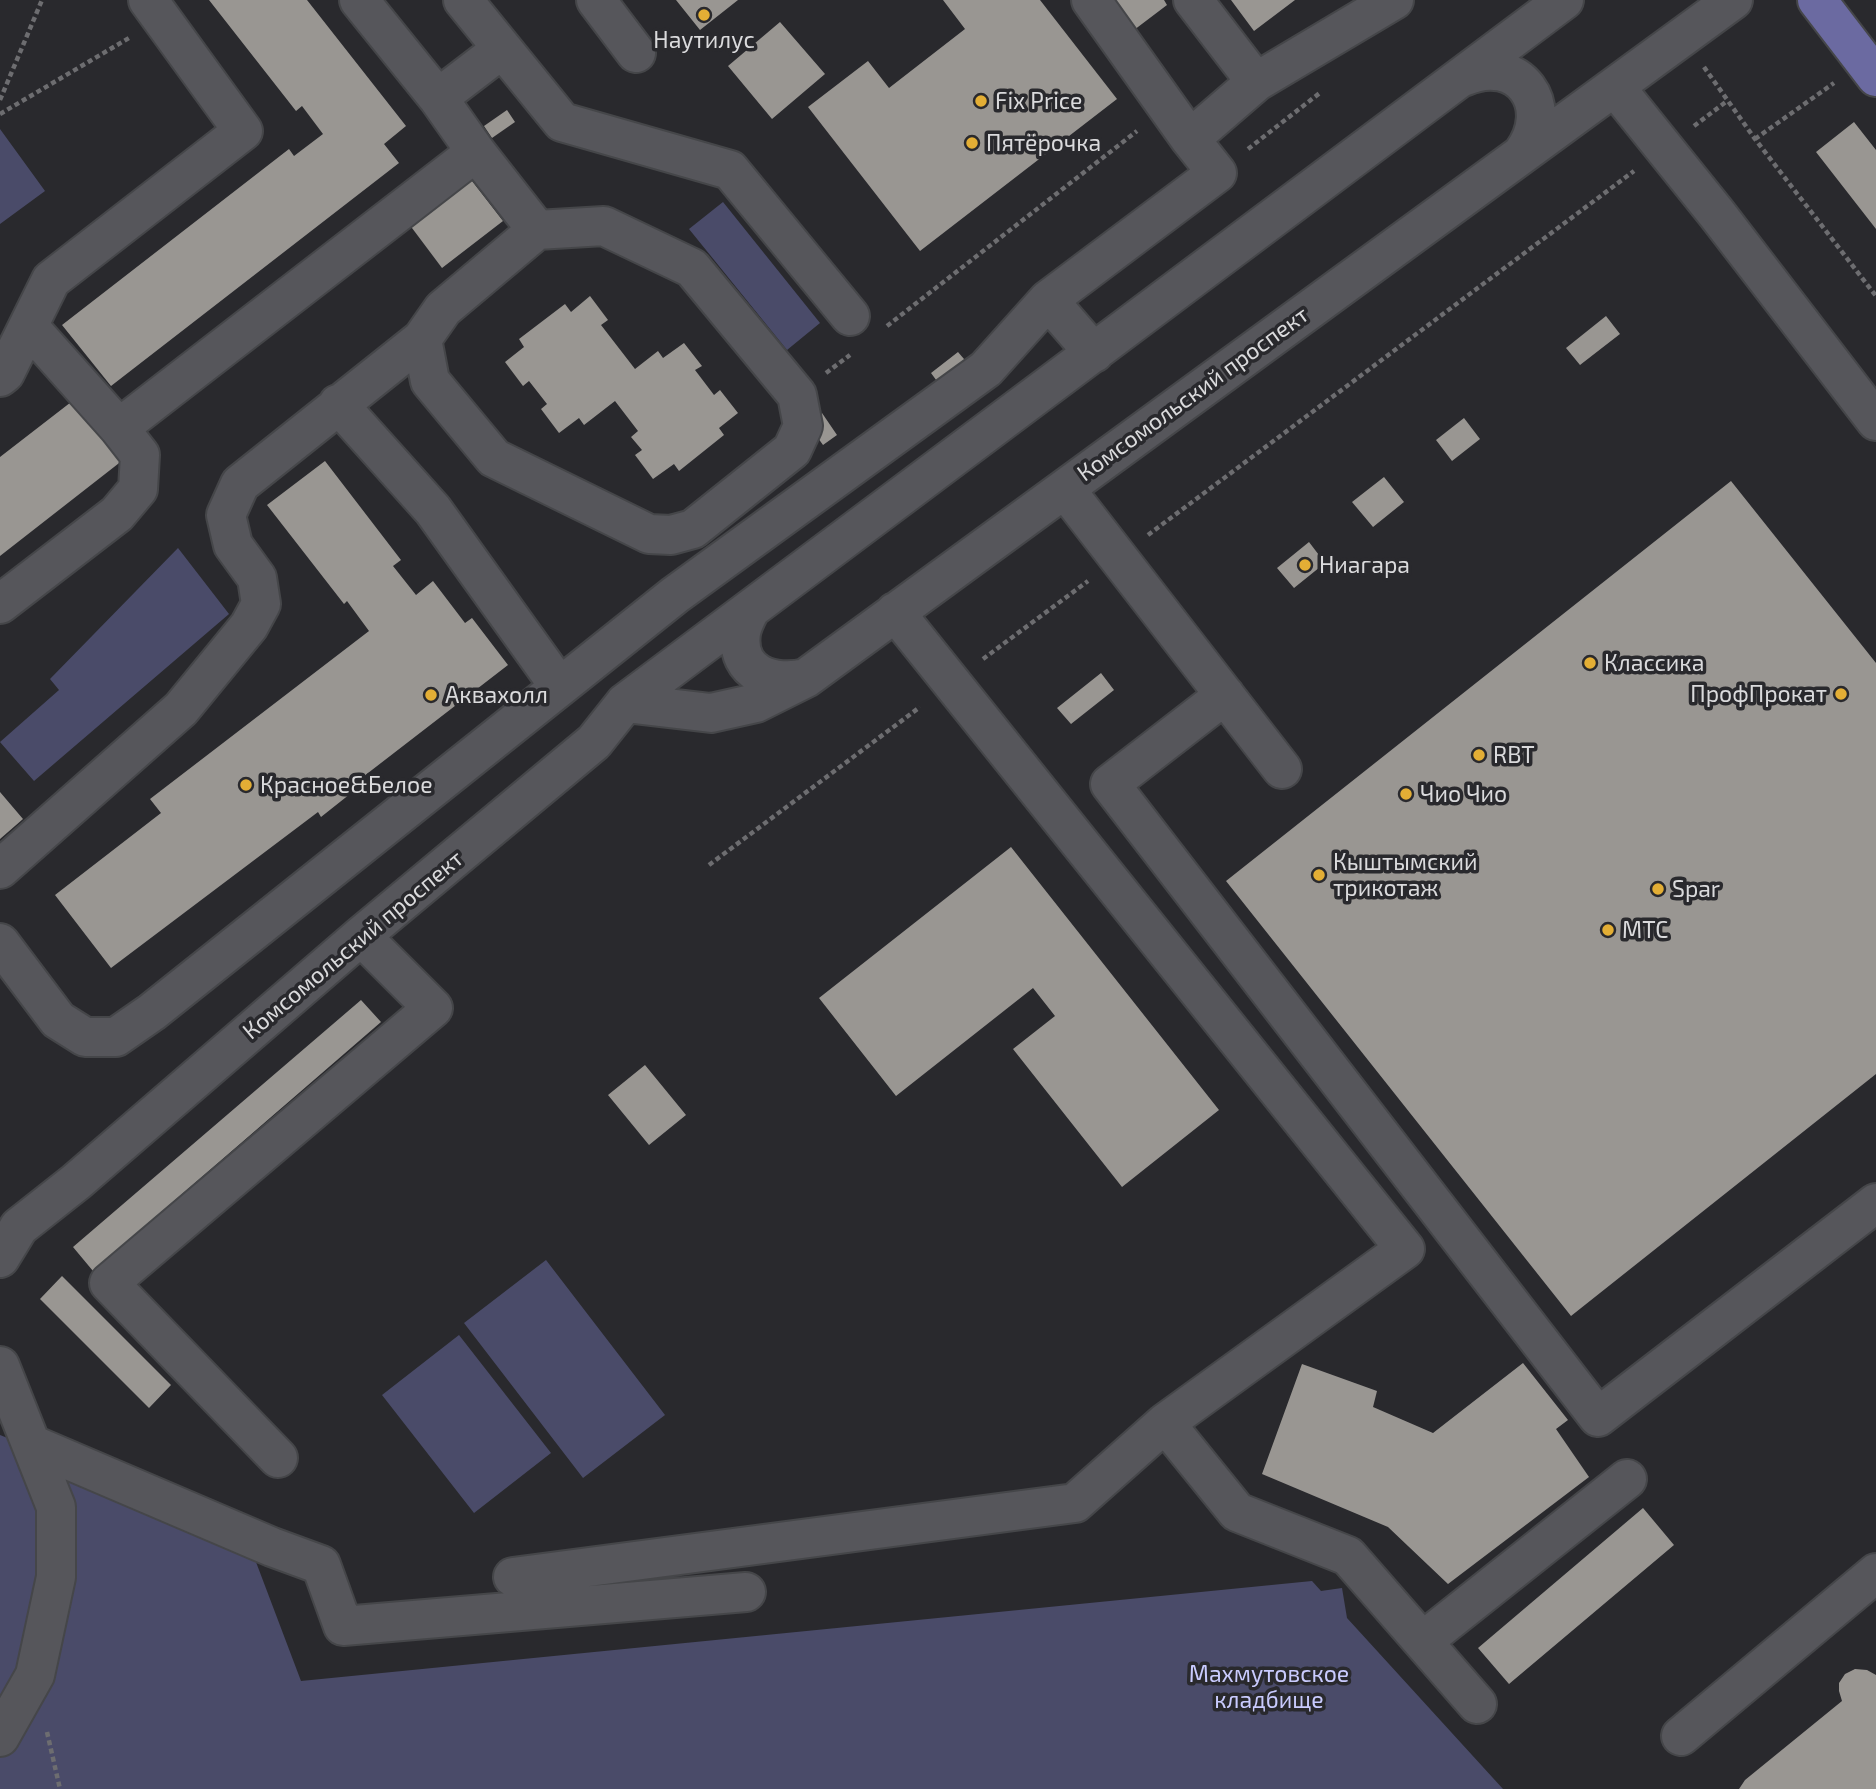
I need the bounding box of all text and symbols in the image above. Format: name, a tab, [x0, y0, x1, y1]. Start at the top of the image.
marker: Наутилус	[696, 7, 712, 23]
place label: Наутилус	[653, 26, 755, 54]
place label: Fix Price	[995, 87, 1082, 115]
marker: Fix Price	[973, 93, 989, 109]
place label: Пятёрочка	[986, 129, 1101, 157]
marker: Пятёрочка	[964, 135, 980, 151]
street label: Комсомольский проспект	[1072, 301, 1314, 487]
place label: Ниагара	[1319, 551, 1410, 579]
marker: Ниагара	[1297, 557, 1313, 573]
place label: Классика	[1604, 649, 1704, 677]
marker: Классика	[1582, 655, 1598, 671]
place label: ПрофПрокат	[1690, 680, 1827, 708]
place label: Аквахолл	[445, 681, 548, 709]
marker: ПрофПрокат	[1833, 686, 1849, 702]
marker: Аквахолл	[423, 687, 439, 703]
place label: RBT	[1493, 741, 1535, 769]
marker: RBT	[1471, 747, 1487, 763]
place label: Красное&Белое	[260, 771, 433, 799]
marker: Красное&Белое	[238, 777, 254, 793]
place label: Чио Чио	[1420, 780, 1507, 808]
marker: Чио Чио	[1398, 786, 1414, 802]
street label: Комсомольский проспект	[237, 845, 469, 1045]
place label: Кыштымский трикотаж	[1333, 848, 1478, 902]
marker: Кыштымский трикотаж	[1311, 867, 1327, 883]
place label: Spar	[1672, 875, 1720, 903]
marker: Spar	[1650, 881, 1666, 897]
place label: МТС	[1622, 916, 1668, 944]
marker: МТС	[1600, 922, 1616, 938]
park label: Махмутовское кладбище	[1189, 1660, 1349, 1714]

